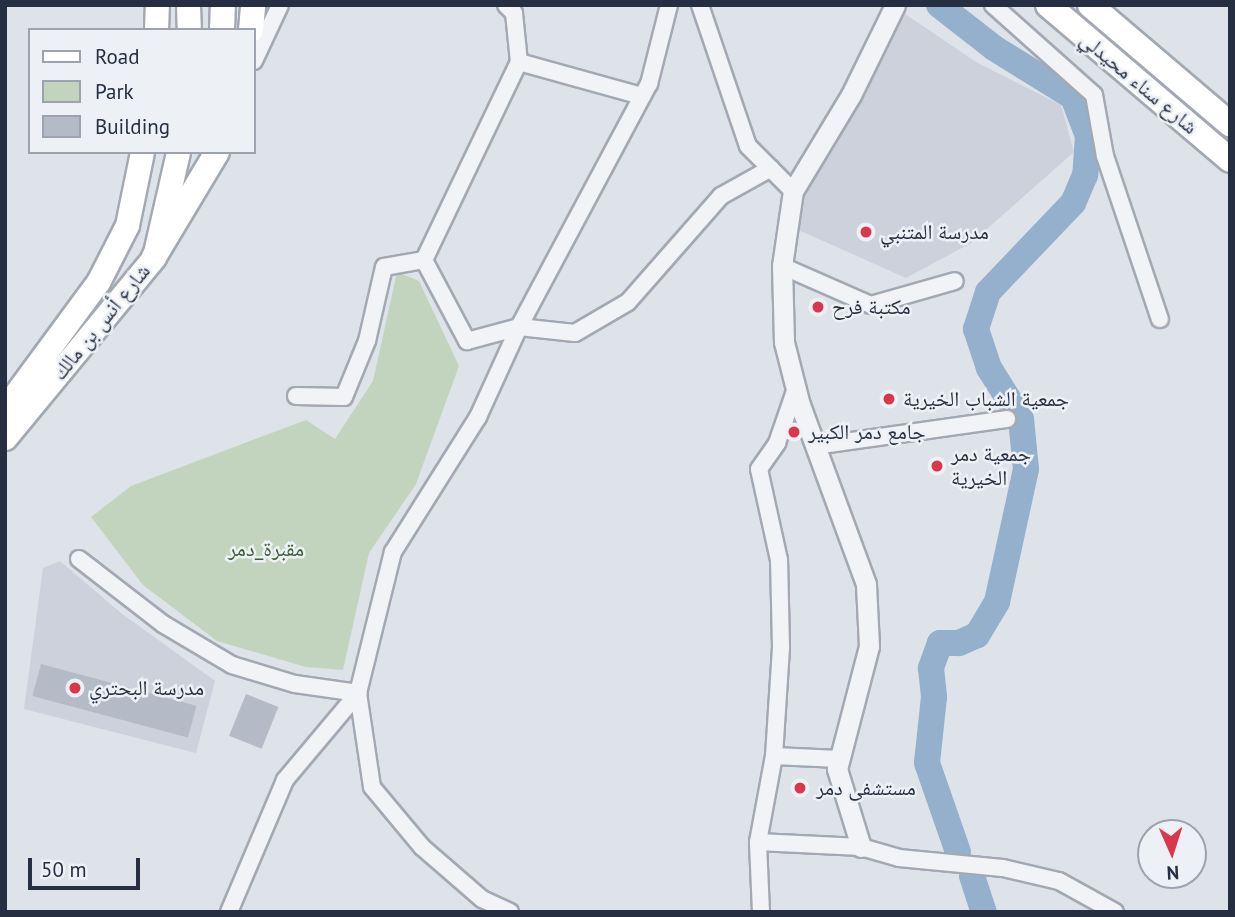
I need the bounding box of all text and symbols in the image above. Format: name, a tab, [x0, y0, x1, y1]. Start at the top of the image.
street label: شارع سناء محيدلي	[1075, 27, 1203, 139]
legend	[28, 28, 256, 154]
text: Road	[95, 43, 139, 70]
text: Park	[95, 78, 134, 105]
text: Building	[95, 113, 170, 140]
place label: مدرسة المتنبي	[880, 219, 989, 245]
marker: مدرسة المتنبي	[858, 224, 874, 240]
street label: شارع أنس بن مالك	[47, 259, 155, 385]
place label: مكتبة فرح	[832, 294, 911, 320]
marker: مكتبة فرح	[810, 299, 826, 315]
place label: جمعية الشباب الخيرية	[903, 386, 1069, 412]
marker: جمعية الشباب الخيرية	[881, 391, 897, 407]
place label: جامع دمر الكبير	[808, 419, 925, 445]
marker: جامع دمر الكبير	[786, 424, 802, 440]
place label: جمعية دمر الخيرية	[951, 441, 1031, 491]
marker: جمعية دمر الخيرية	[929, 458, 945, 474]
park label: مقبرة_دمر	[228, 536, 304, 562]
place label: مدرسة البحتري	[89, 675, 204, 701]
marker: مدرسة البحتري	[67, 680, 83, 696]
place label: مستشفى دمر	[816, 775, 916, 801]
marker: مستشفى دمر	[790, 778, 810, 798]
north arrow	[1137, 819, 1207, 889]
scale bar	[32, 844, 144, 888]
text: 50 m	[41, 856, 87, 883]
text: N	[1166, 861, 1180, 885]

